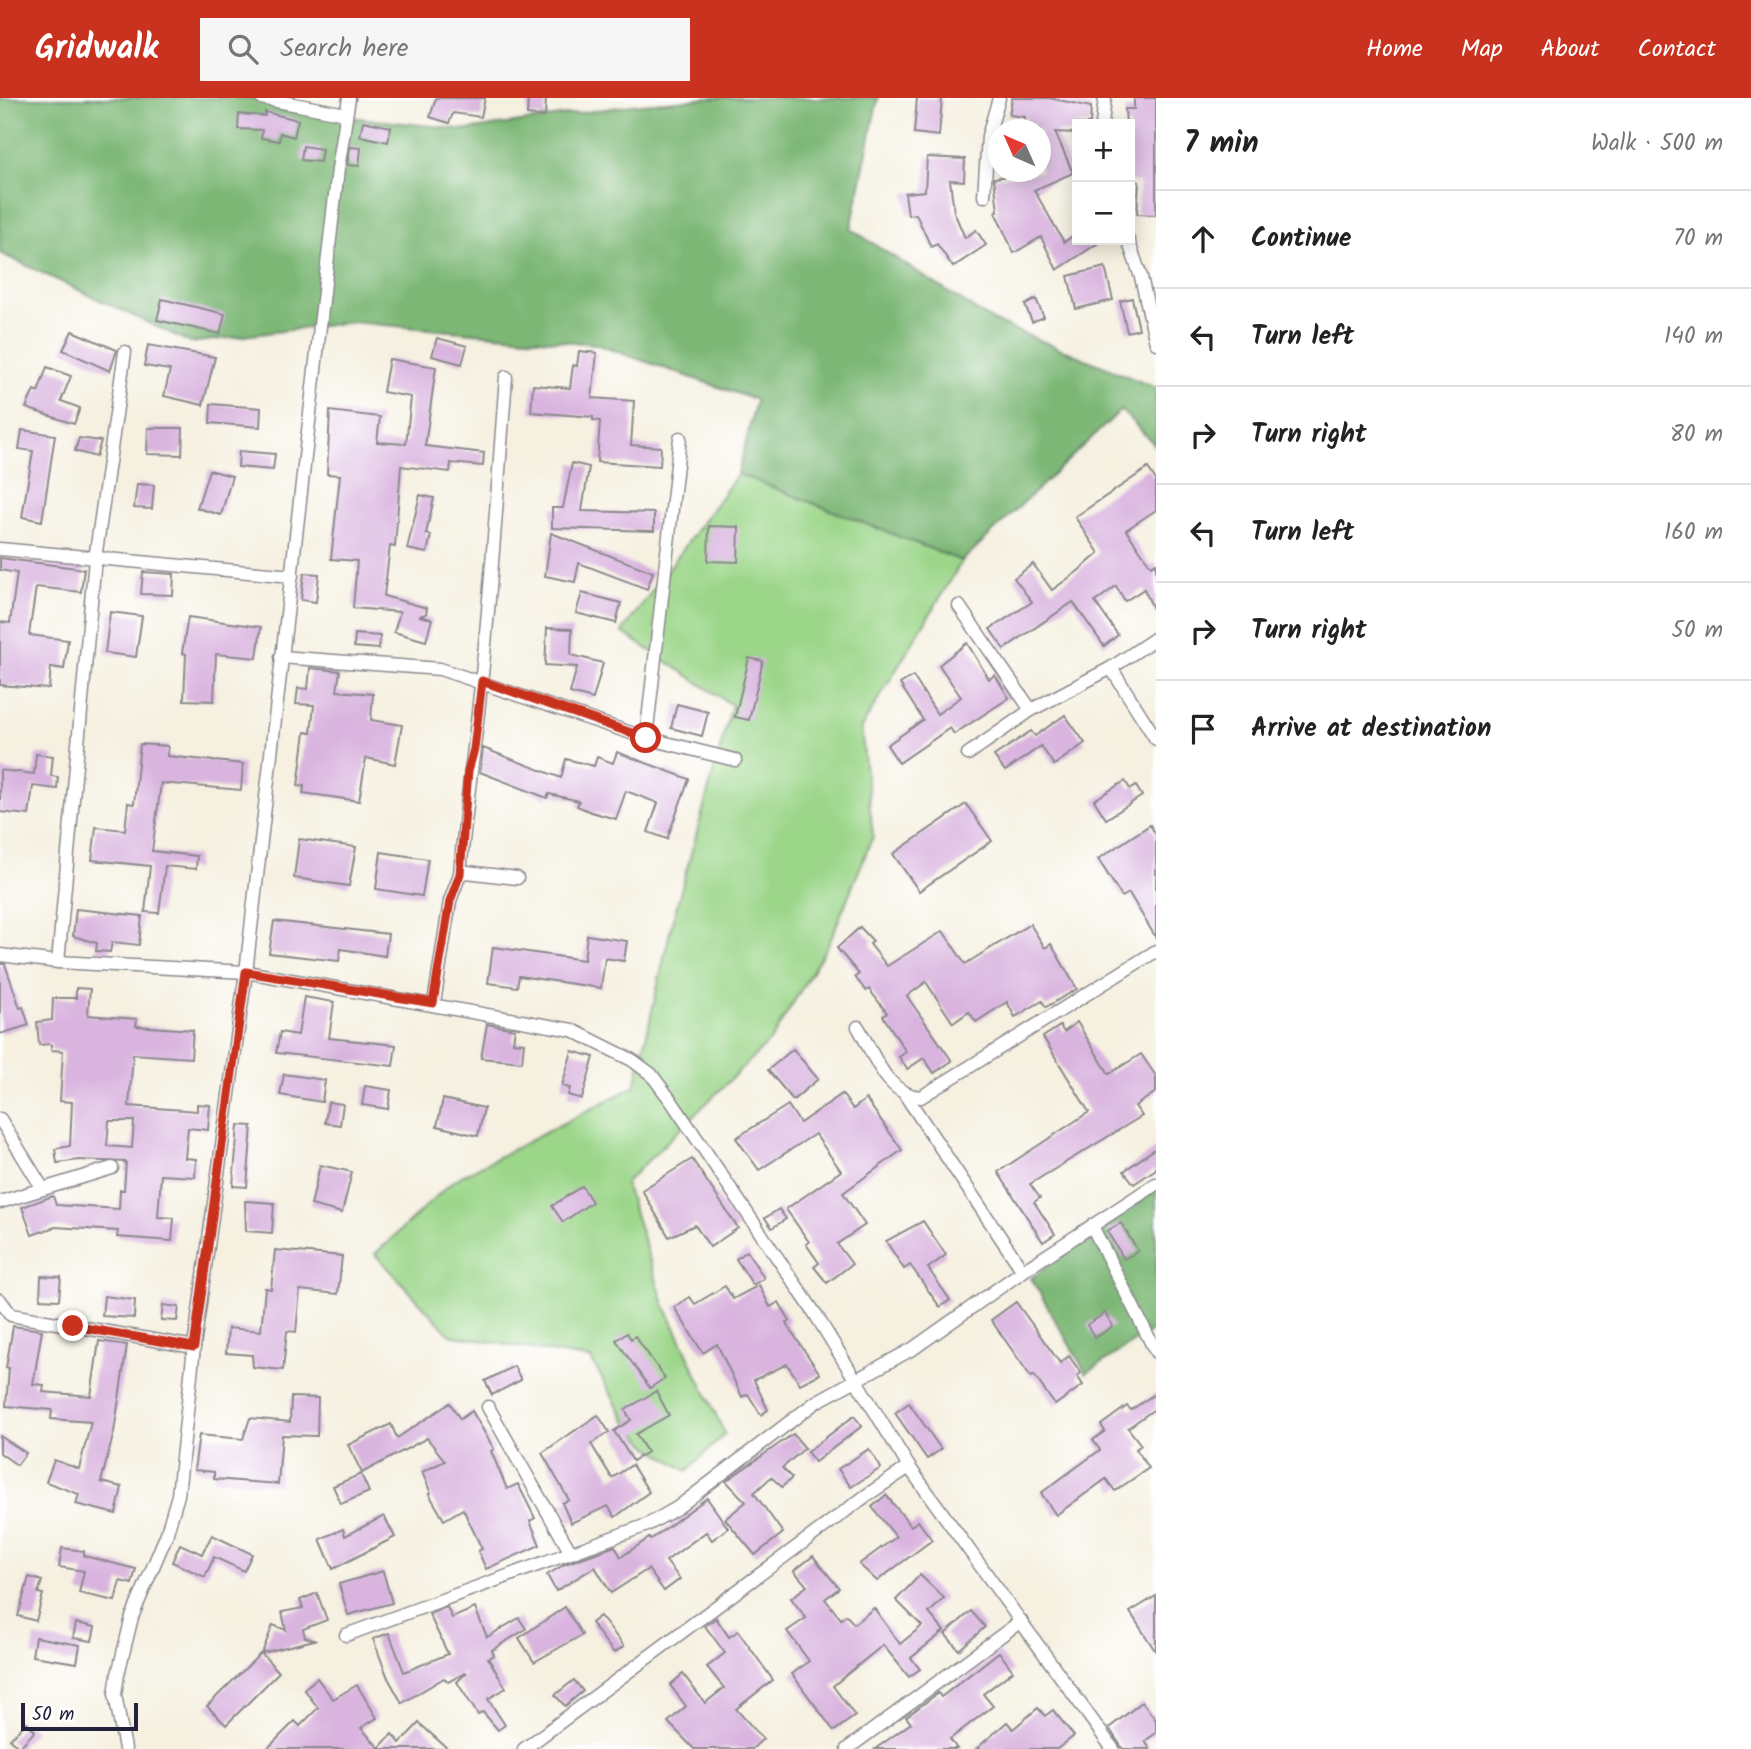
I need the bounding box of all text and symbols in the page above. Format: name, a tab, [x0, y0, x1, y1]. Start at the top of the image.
search box	[200, 18, 690, 81]
text: Gridwalk	[35, 23, 158, 76]
text: Search here	[280, 28, 409, 70]
icon: search	[224, 30, 262, 68]
text: Home	[1366, 30, 1423, 69]
text: Map	[1461, 30, 1503, 69]
text: About	[1541, 30, 1599, 69]
text: Contact	[1637, 30, 1716, 69]
north arrow	[988, 119, 1051, 182]
map controls	[1072, 119, 1135, 245]
button: +	[1072, 119, 1135, 182]
text: 7 min	[1184, 120, 1259, 168]
text: Walk · 500 m	[1591, 126, 1723, 162]
button: −	[1072, 182, 1135, 245]
text: Continue	[1251, 218, 1352, 260]
icon: ahead	[1184, 220, 1222, 258]
text: 70 m	[1673, 221, 1723, 257]
text: Turn left	[1251, 316, 1354, 358]
icon: left	[1184, 318, 1222, 356]
text: 140 m	[1664, 319, 1723, 355]
text: Turn right	[1251, 414, 1367, 456]
icon: right	[1184, 416, 1222, 454]
text: 80 m	[1670, 417, 1723, 453]
text: Turn left	[1251, 512, 1354, 554]
icon: left	[1184, 514, 1222, 552]
text: 160 m	[1664, 515, 1723, 551]
text: Turn right	[1251, 610, 1367, 652]
icon: right	[1184, 612, 1222, 650]
text: 50 m	[1672, 613, 1723, 649]
text: Arrive at destination	[1251, 708, 1491, 750]
icon: arrive	[1184, 710, 1222, 748]
route start	[630, 722, 661, 753]
route end	[57, 1310, 88, 1341]
scale bar	[21, 1700, 138, 1732]
text: 50 m	[32, 1700, 74, 1730]

